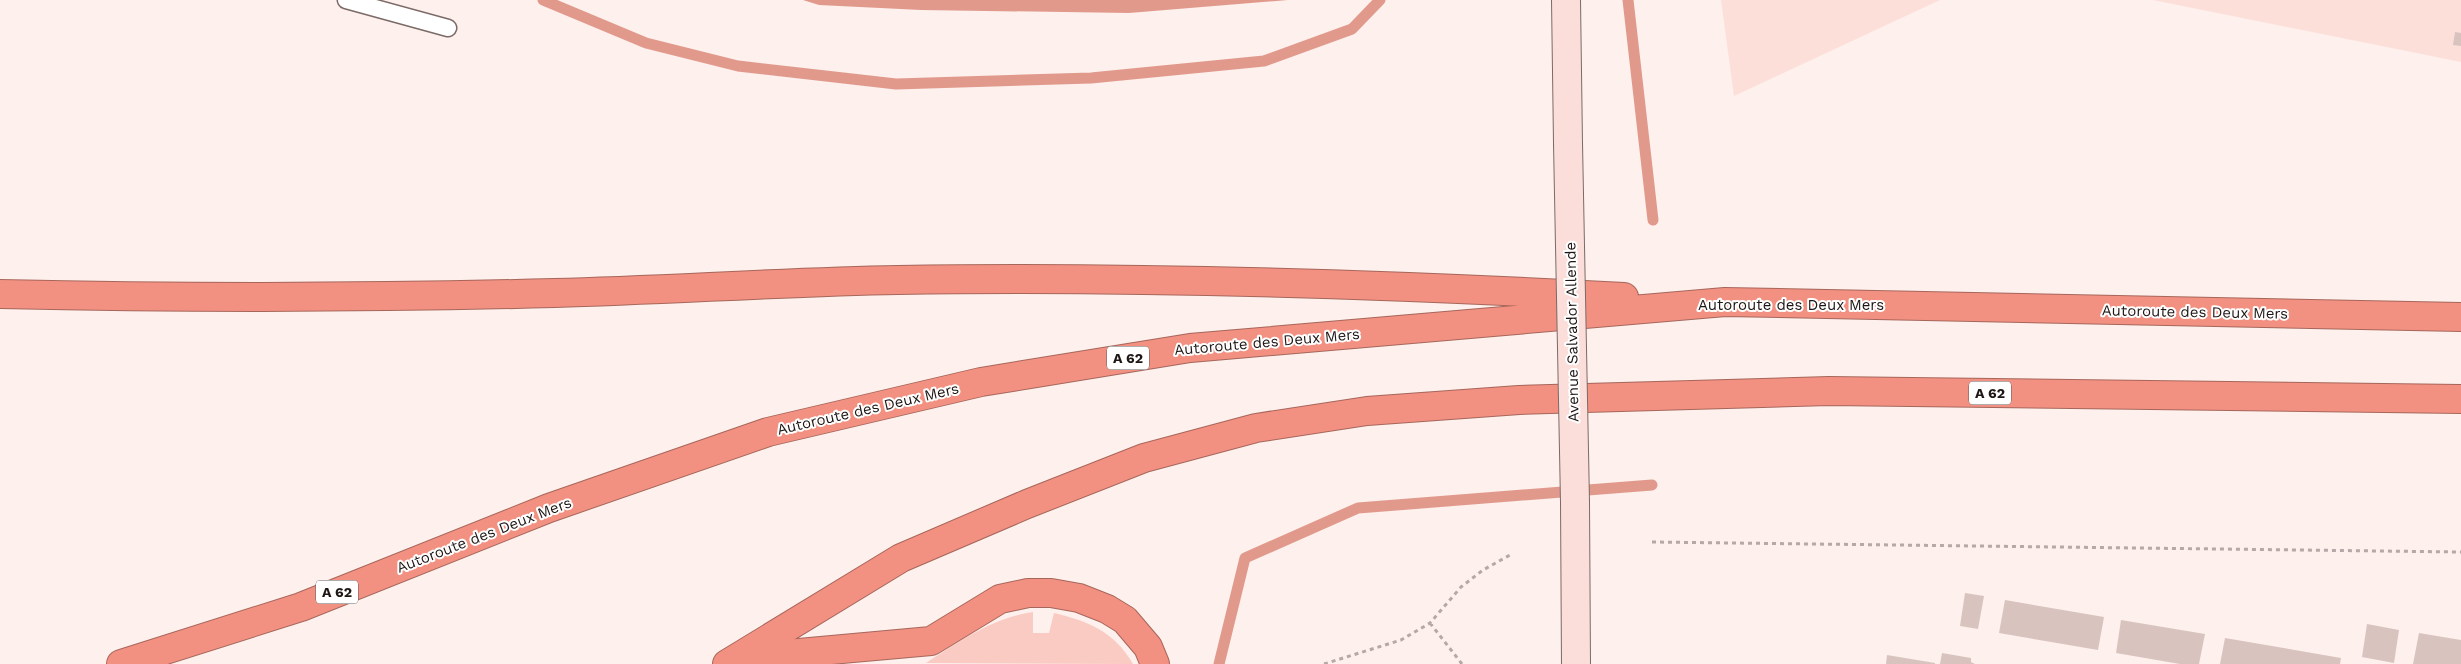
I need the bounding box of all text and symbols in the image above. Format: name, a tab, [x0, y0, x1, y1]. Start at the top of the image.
street label: Avenue Salvador Allende	[1561, 242, 1583, 422]
street label: Autoroute des Deux Mers	[1698, 296, 1884, 314]
street label: Autoroute des Deux Mers	[2102, 301, 2288, 323]
street label: Autoroute des Deux Mers	[1173, 325, 1361, 359]
road number: A 62	[1107, 346, 1149, 369]
street label: Autoroute des Deux Mers	[775, 379, 961, 439]
road number: A 62	[1969, 382, 2011, 404]
street label: Autoroute des Deux Mers	[394, 493, 574, 577]
road number: A 62	[316, 580, 358, 604]

